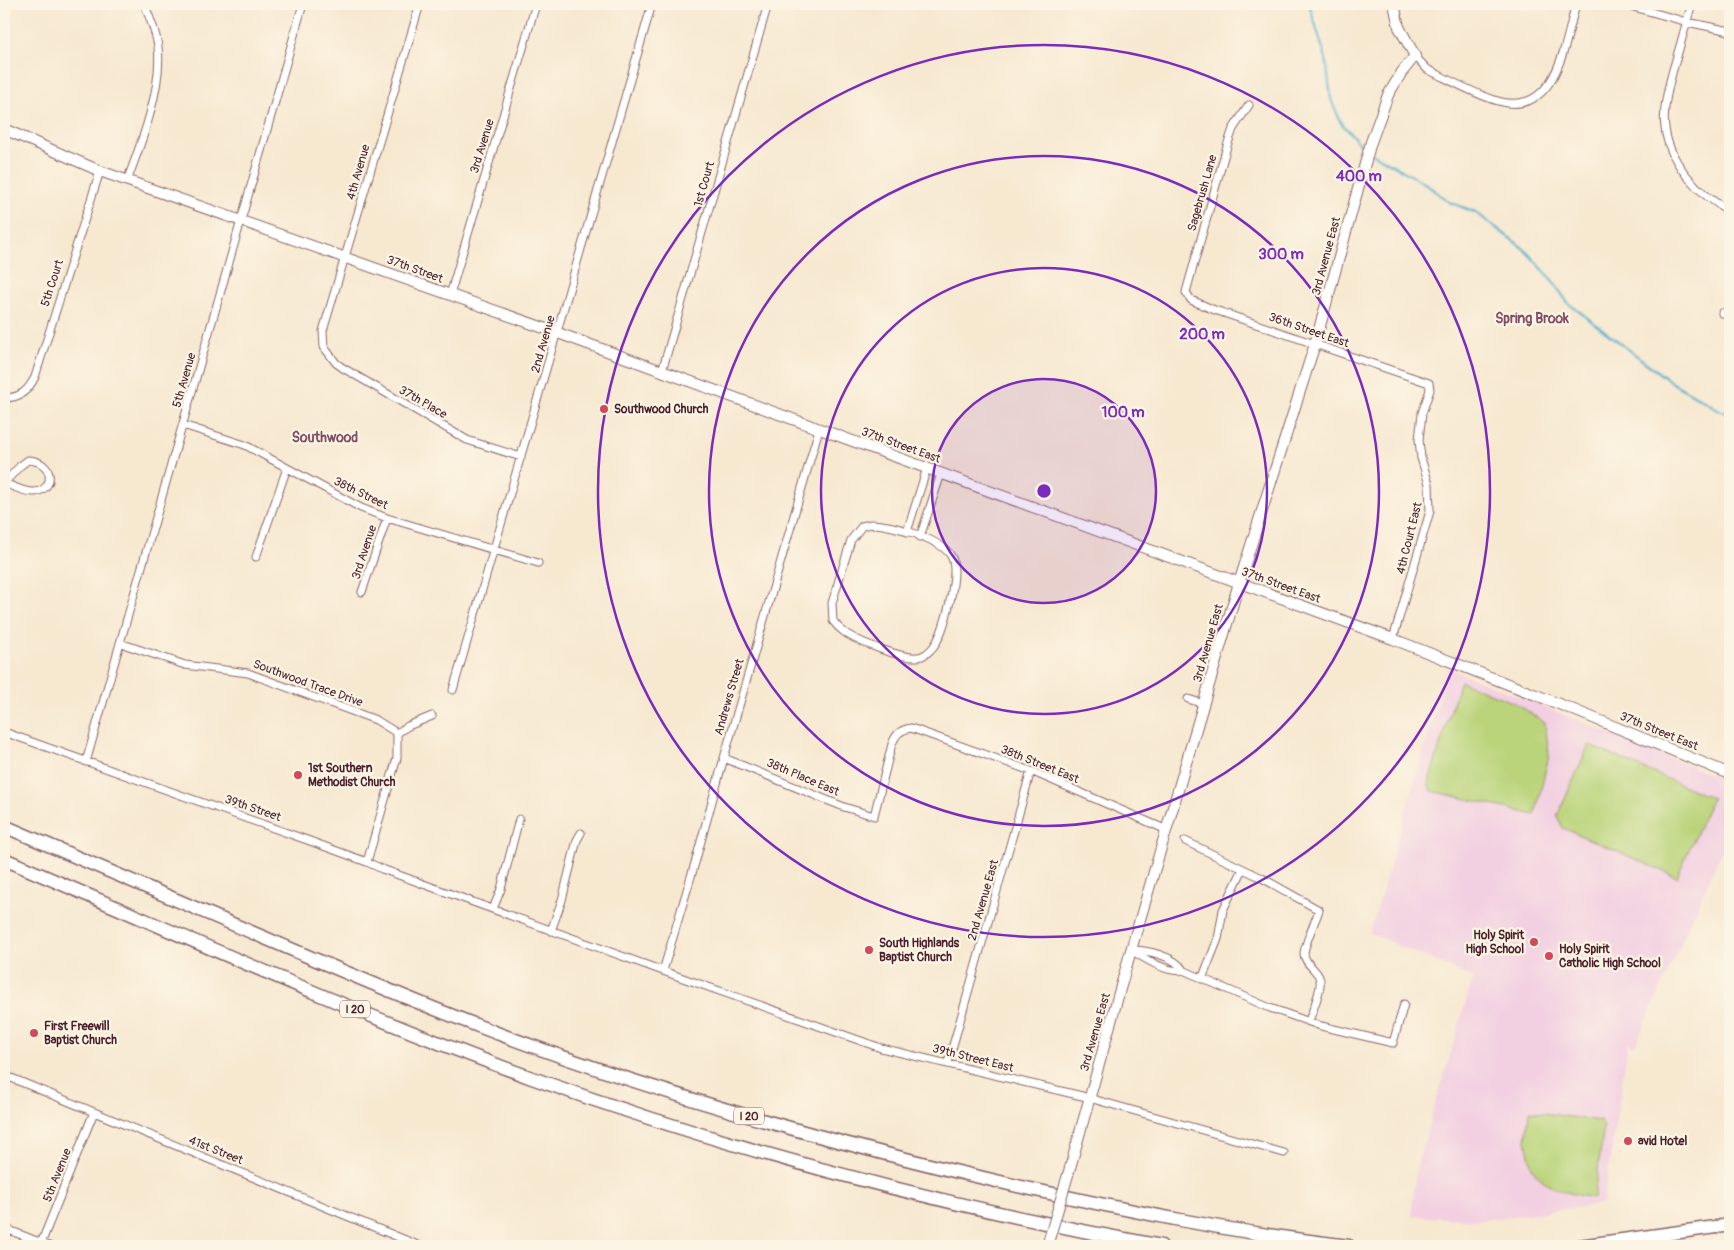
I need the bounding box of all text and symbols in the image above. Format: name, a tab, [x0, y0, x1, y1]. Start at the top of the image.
street label: 3rd Avenue	[467, 117, 498, 175]
street label: 4th Avenue	[343, 143, 374, 202]
street label: Sagebrush Lane	[1184, 153, 1221, 233]
street label: 1st Court	[691, 160, 718, 209]
text: 400 m	[1336, 167, 1382, 186]
street label: 3rd Avenue East	[1309, 215, 1344, 297]
text: 300 m	[1258, 245, 1304, 264]
street label: 37th Street	[385, 252, 445, 287]
street label: 5th Court	[38, 258, 67, 309]
street label: 36th Street East	[1267, 310, 1351, 351]
district label: Spring Brook	[1495, 310, 1569, 327]
street label: 2nd Avenue	[528, 314, 559, 375]
text: 200 m	[1179, 325, 1225, 344]
street label: 5th Avenue	[169, 351, 199, 409]
street label: 37th Place	[396, 383, 450, 422]
place label: Southwood Church	[614, 402, 709, 417]
marker: Southwood Church	[598, 403, 610, 415]
text: 100 m	[1102, 403, 1144, 422]
street label: 37th Street East	[859, 424, 943, 467]
district label: Southwood	[292, 429, 358, 446]
street label: 38th Street	[331, 474, 390, 513]
centre of rings	[1035, 482, 1053, 500]
street label: 4th Court East	[1393, 500, 1426, 576]
street label: 3rd Avenue	[349, 523, 380, 581]
street label: 37th Street East	[1239, 564, 1323, 607]
street label: 3rd Avenue East	[1190, 602, 1227, 684]
street label: Southwood Trace Drive	[251, 657, 365, 710]
street label: Andrews Street	[711, 657, 748, 737]
street label: 37th Street East	[1617, 709, 1700, 754]
street label: 38th Street East	[999, 742, 1081, 787]
street label: 38th Place East	[764, 755, 842, 800]
place label: 1st Southern Methodist Church	[308, 761, 396, 790]
marker: 1st Southern Methodist Church	[292, 769, 304, 781]
street label: 39th Street	[223, 792, 283, 825]
street label: 2nd Avenue East	[965, 858, 1002, 942]
place label: Holy Spirit High School	[1465, 928, 1525, 957]
place label: South Highlands Baptist Church	[879, 936, 960, 965]
marker: Holy Spirit High School	[1528, 936, 1540, 948]
place label: Holy Spirit Catholic High School	[1559, 942, 1661, 971]
marker: South Highlands Baptist Church	[863, 944, 875, 956]
marker: Holy Spirit Catholic High School	[1543, 950, 1555, 962]
street label: 3rd Avenue East	[1077, 991, 1114, 1073]
road number: I 20	[340, 1001, 370, 1018]
place label: First Freewill Baptist Church	[44, 1019, 117, 1048]
marker: First Freewill Baptist Church	[28, 1027, 40, 1039]
street label: 39th Street East	[931, 1041, 1015, 1076]
road number: I 20	[734, 1108, 764, 1124]
street label: 41st Street	[187, 1133, 245, 1168]
place label: avid Hotel	[1638, 1134, 1687, 1149]
marker: avid Hotel	[1622, 1135, 1634, 1147]
street label: 5th Avenue	[40, 1146, 75, 1204]

